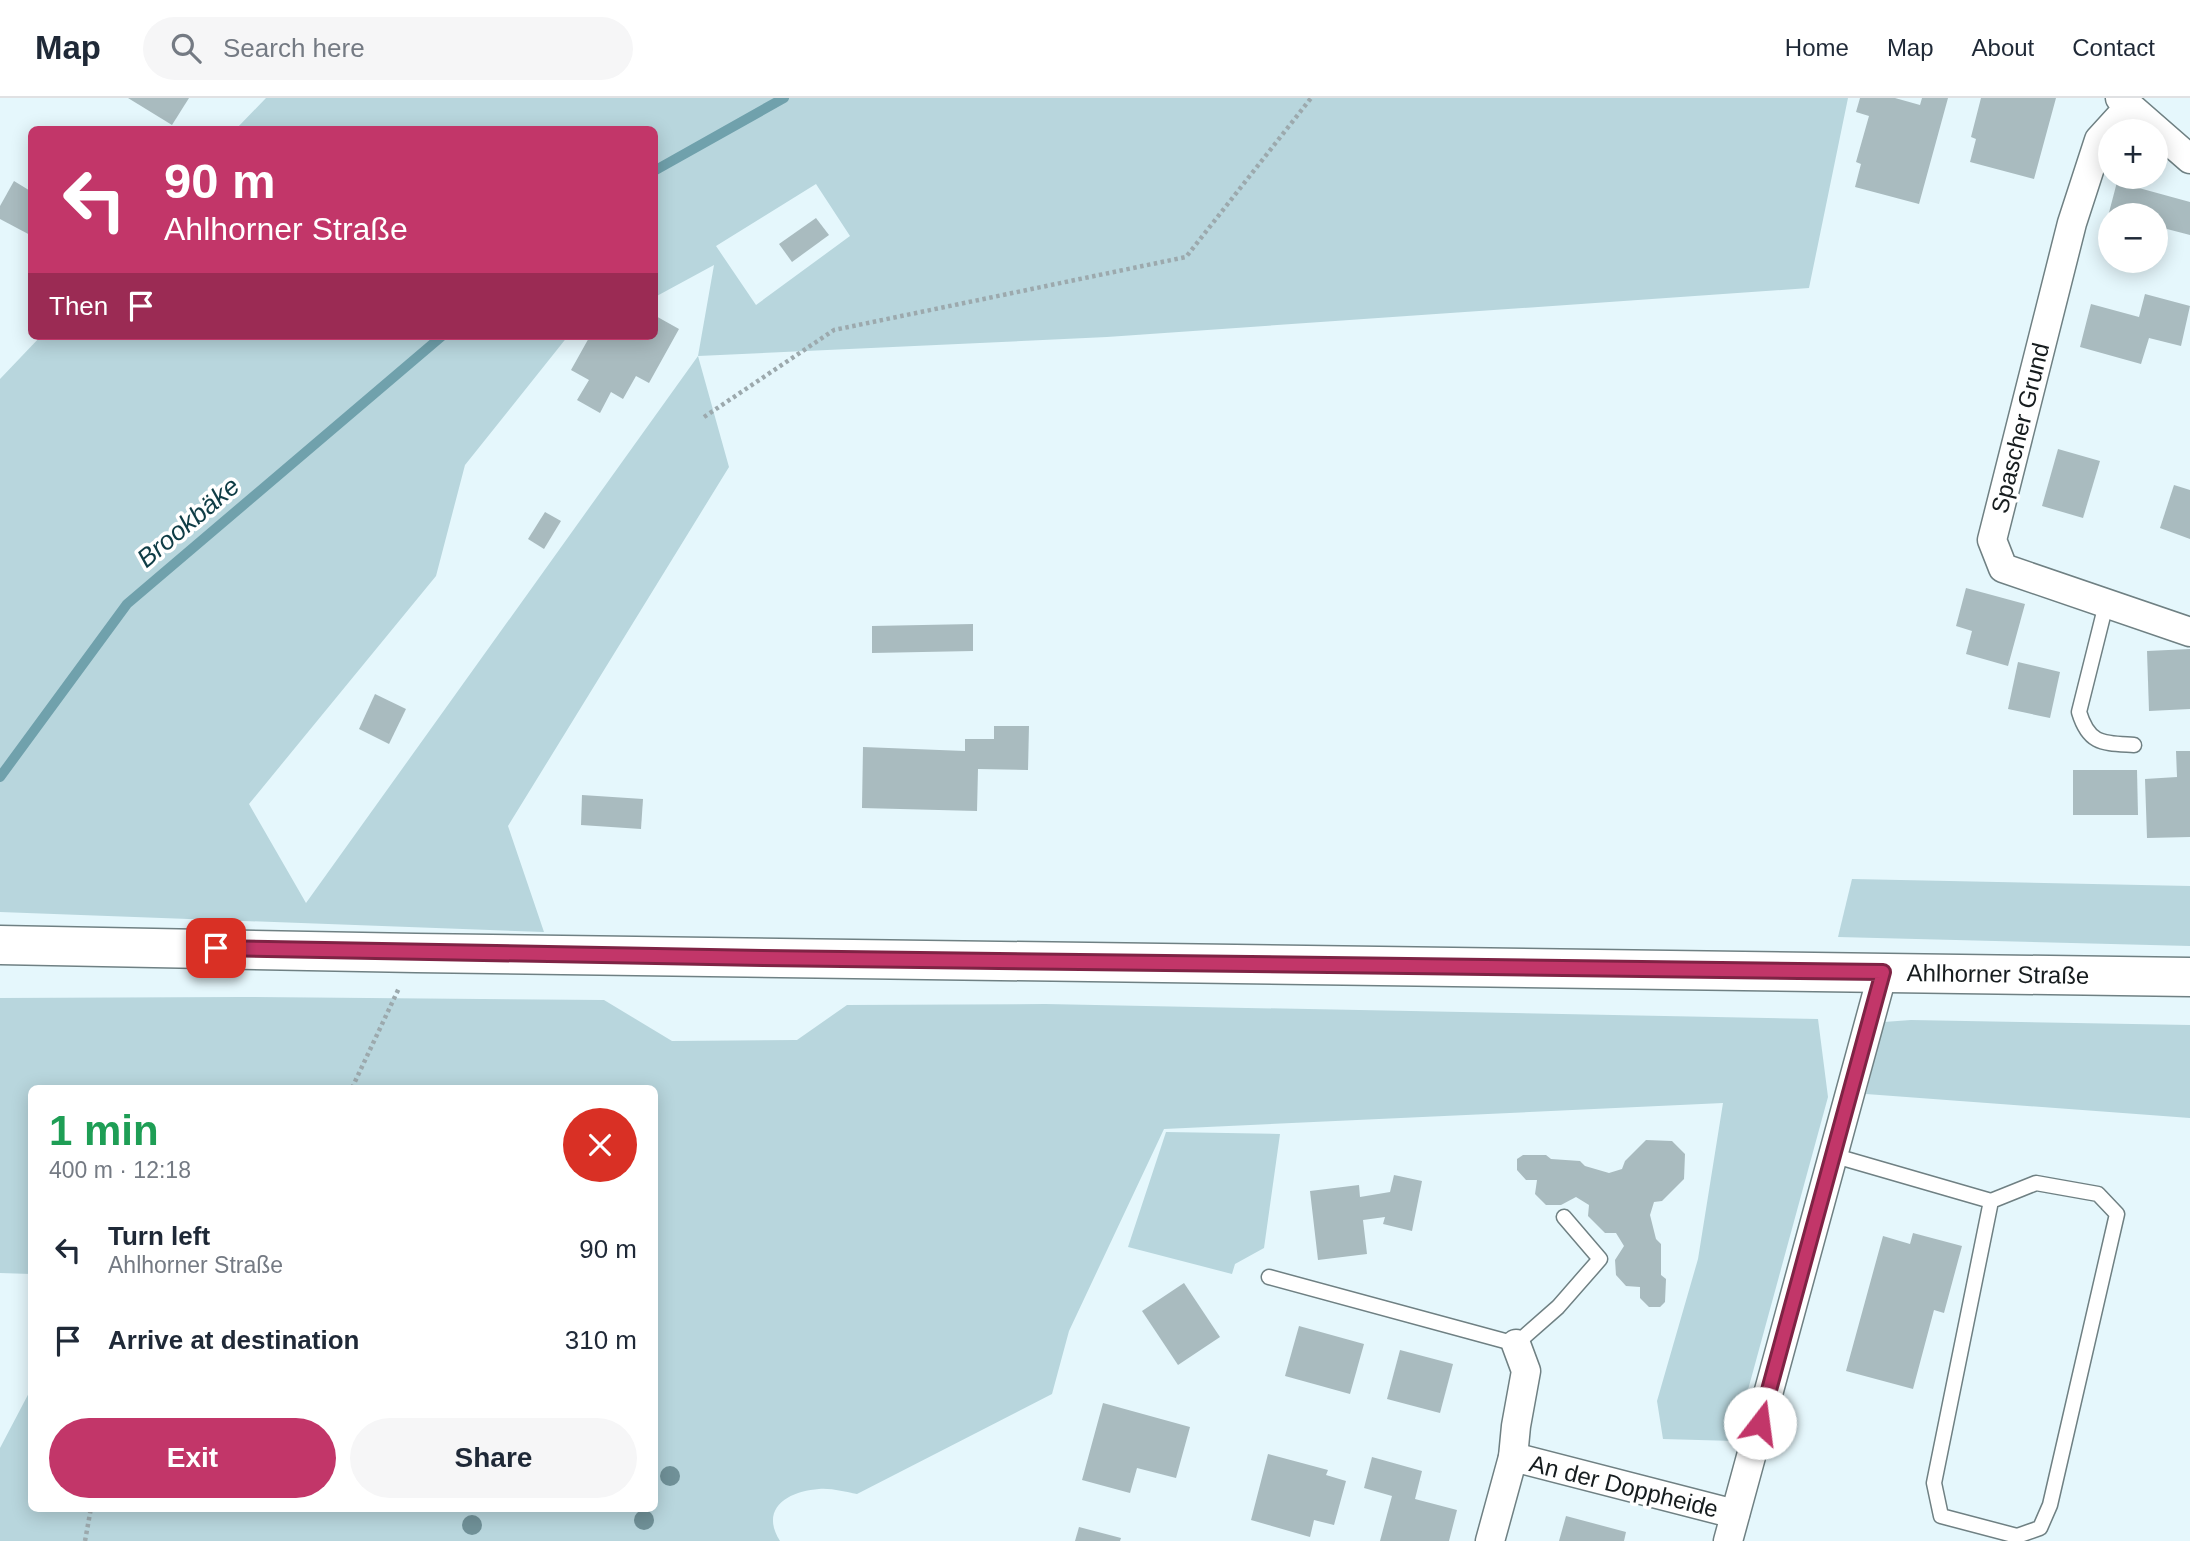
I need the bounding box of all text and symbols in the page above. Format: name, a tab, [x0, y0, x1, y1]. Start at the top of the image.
search box	[143, 17, 633, 80]
text: Map	[35, 29, 101, 66]
icon: search	[167, 29, 205, 67]
text: Search here	[223, 33, 365, 63]
text: Home	[1785, 34, 1849, 61]
text: Map	[1887, 34, 1934, 61]
text: About	[1972, 34, 2034, 61]
text: Contact	[2072, 34, 2155, 61]
map controls	[2098, 119, 2168, 273]
button: +	[2098, 119, 2168, 189]
icon: left	[49, 154, 140, 245]
text: 90 m	[164, 154, 276, 208]
button: −	[2098, 203, 2168, 273]
text: Ahlhorner Straße	[164, 211, 408, 247]
icon: arrive	[122, 287, 160, 325]
text: Then	[49, 291, 108, 321]
street label: Spascher Grund	[1986, 340, 2054, 516]
water label: Brookbäke	[131, 471, 245, 573]
pin	[186, 918, 246, 978]
icon: arrive	[197, 929, 235, 967]
street label: Ahlhorner Straße	[1906, 959, 2090, 989]
text: 1 min	[49, 1107, 159, 1154]
button: close	[563, 1108, 637, 1182]
text: 400 m · 12:18	[49, 1157, 191, 1183]
text: Turn left	[108, 1221, 210, 1251]
icon: left	[49, 1231, 87, 1269]
text: 90 m	[579, 1234, 637, 1264]
text: Ahlhorner Straße	[108, 1252, 283, 1278]
icon: arrive	[49, 1322, 87, 1360]
text: Arrive at destination	[108, 1325, 359, 1355]
text: 310 m	[565, 1325, 637, 1355]
position arrow	[1723, 1386, 1797, 1460]
button: Exit	[49, 1418, 336, 1498]
button: Share	[350, 1418, 637, 1498]
street label: An der Doppheide	[1527, 1449, 1721, 1523]

